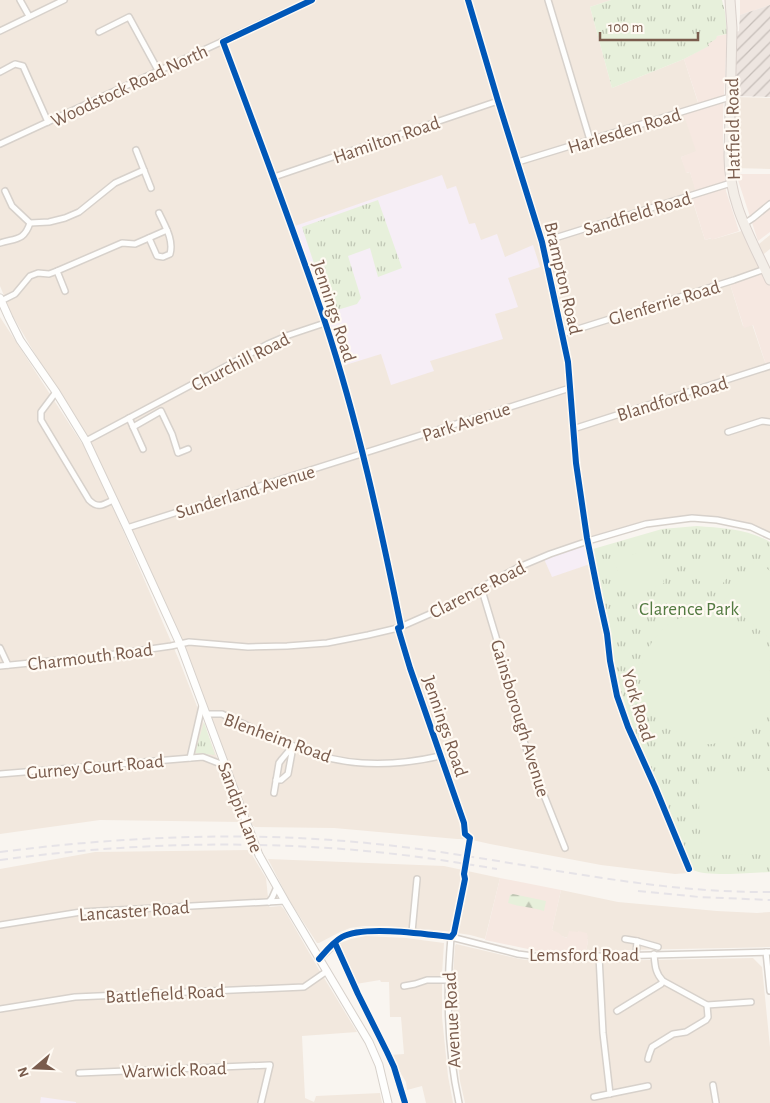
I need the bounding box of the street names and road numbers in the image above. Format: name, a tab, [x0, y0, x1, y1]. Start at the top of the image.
street label: Woodstock Road North	[48, 42, 211, 131]
street label: Hatfield Road	[723, 78, 744, 180]
street label: Harlesden Road	[566, 105, 683, 158]
street label: Hamilton Road	[331, 113, 442, 168]
street label: Sandfield Road	[581, 189, 694, 240]
street label: Brampton Road	[540, 220, 585, 337]
street label: Jennings Road	[308, 258, 359, 365]
street label: Glenferrie Road	[607, 277, 722, 329]
street label: Churchill Road	[188, 329, 293, 395]
street label: Blandford Road	[615, 374, 730, 425]
street label: Park Avenue	[420, 399, 513, 446]
street label: Sunderland Avenue	[174, 462, 317, 523]
street label: Clarence Road	[427, 558, 529, 623]
street label: Gainsborough Avenue	[487, 638, 552, 799]
street label: Charmouth Road	[27, 640, 154, 675]
street label: York Road	[618, 667, 657, 744]
street label: Jennings Road	[418, 674, 471, 780]
street label: Blenheim Road	[221, 710, 334, 767]
street label: Gurney Court Road	[26, 752, 165, 783]
street label: Sandpit Lane	[214, 760, 266, 855]
street label: Lancaster Road	[78, 898, 190, 925]
street label: Lemsford Road	[529, 946, 639, 965]
street label: Avenue Road	[440, 971, 465, 1069]
street label: Battlefield Road	[105, 982, 225, 1007]
street label: Warwick Road	[121, 1059, 227, 1082]

